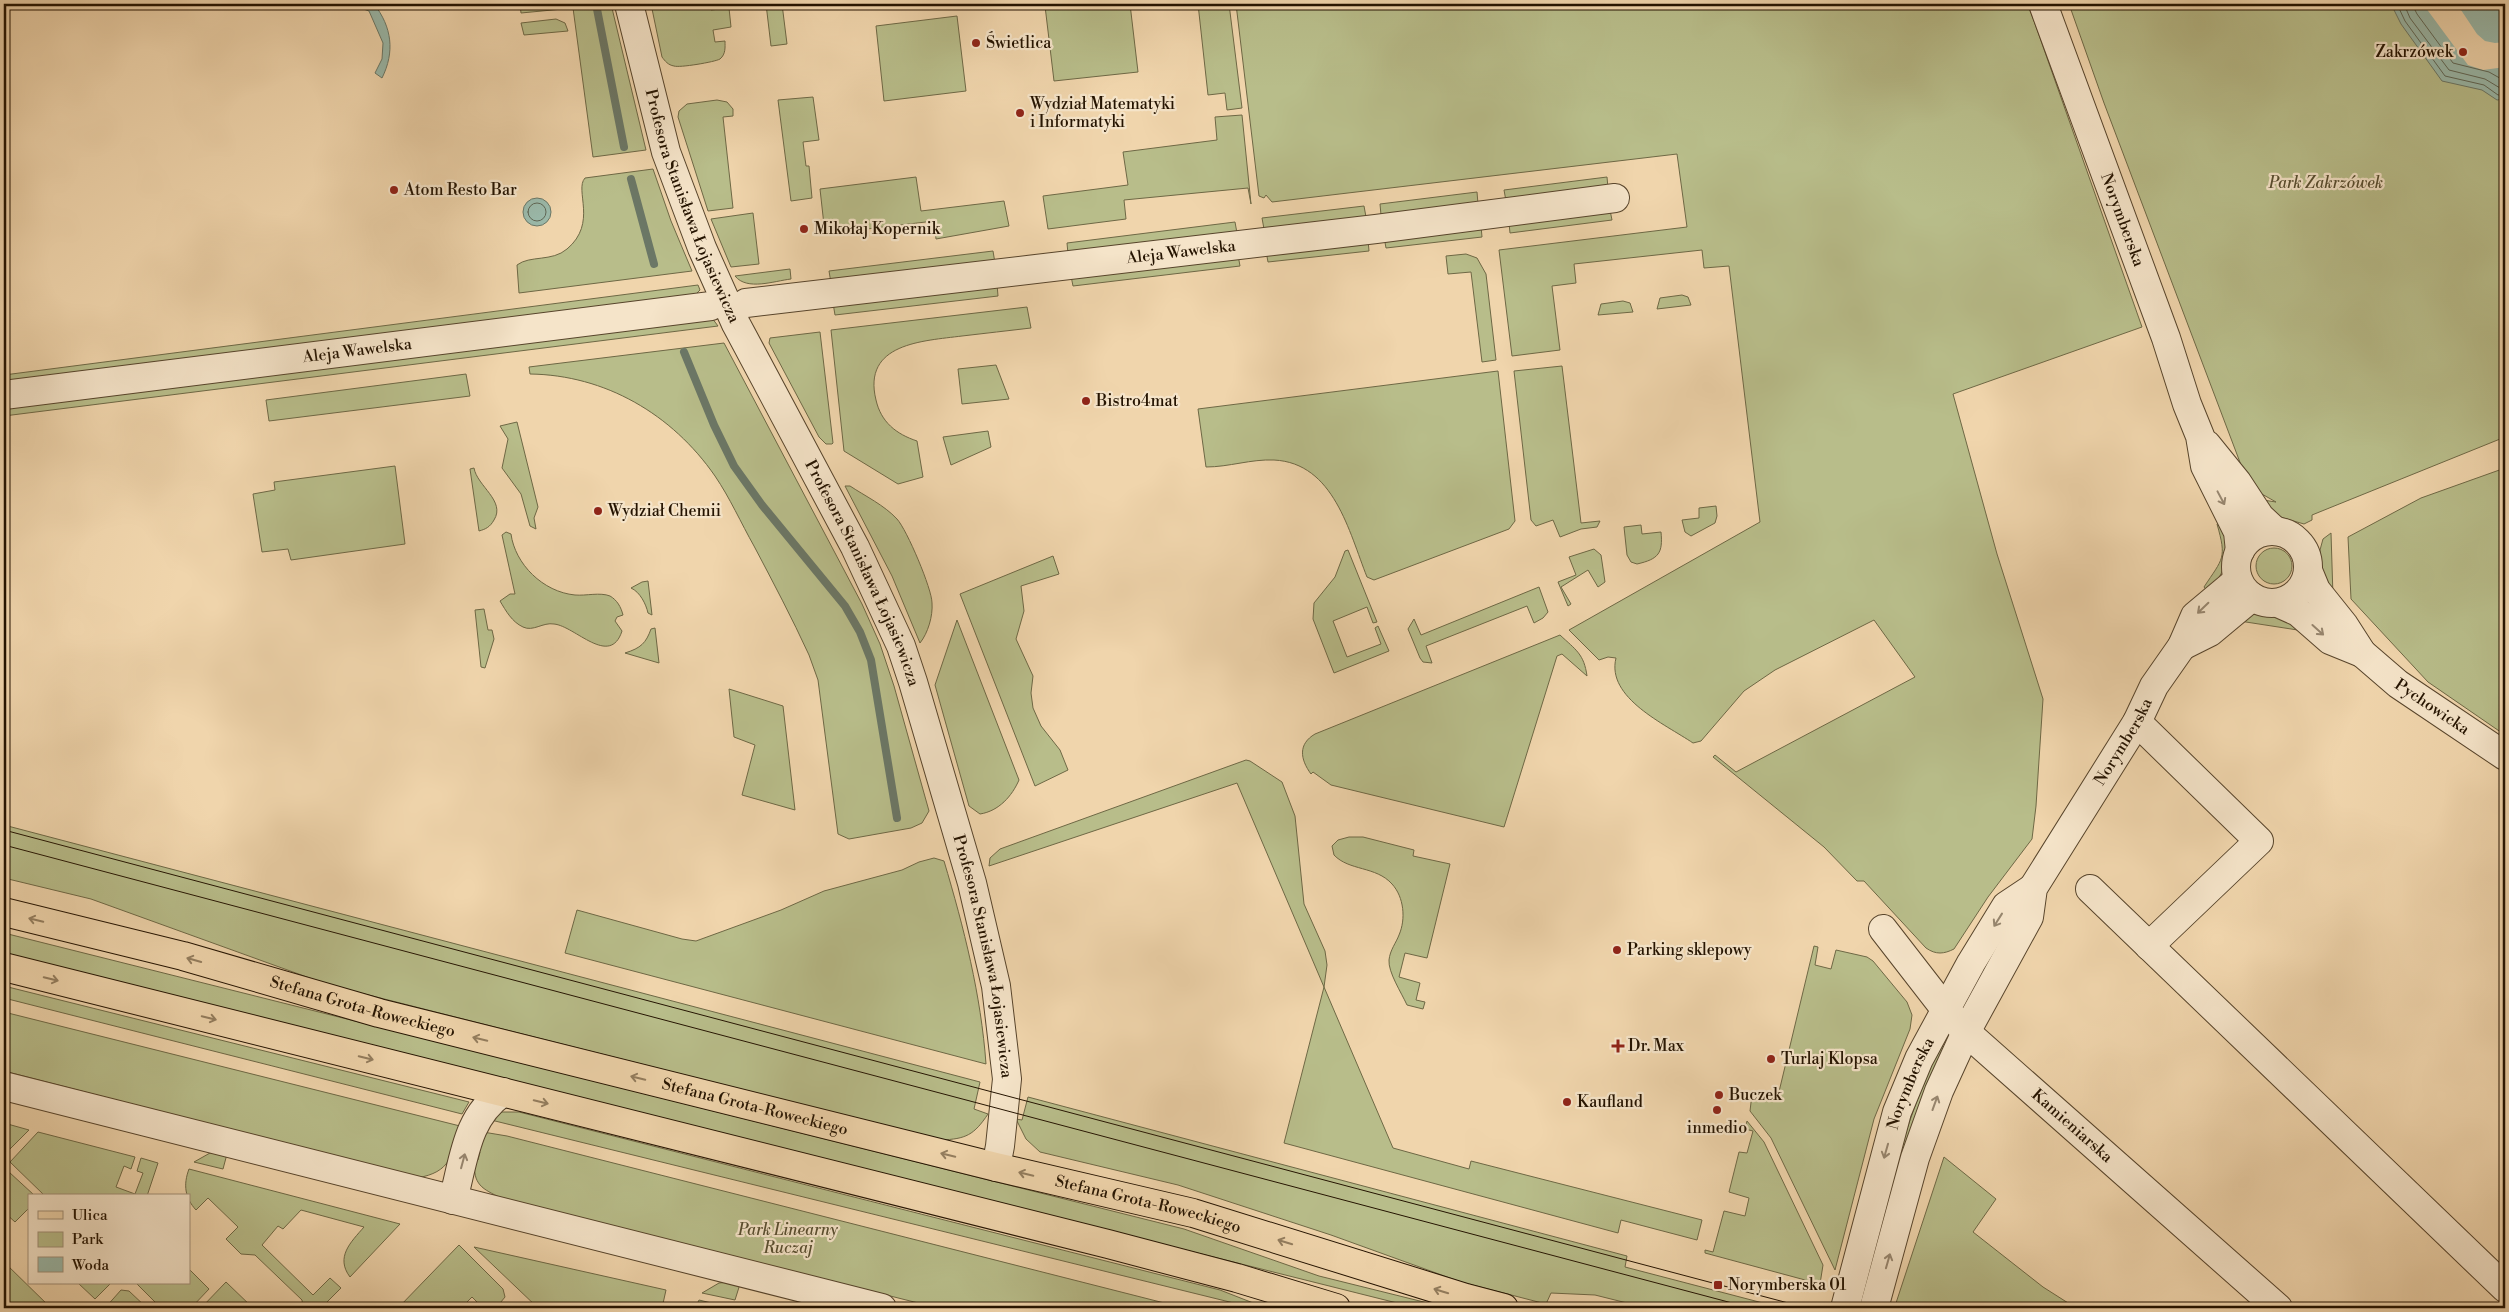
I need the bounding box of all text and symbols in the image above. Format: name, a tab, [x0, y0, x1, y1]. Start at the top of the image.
place label: Świetlica	[986, 31, 1052, 53]
marker: Świetlica	[970, 37, 982, 49]
place label: Zakrzówek	[2375, 42, 2455, 62]
marker: Zakrzówek	[2457, 46, 2469, 58]
street label: Profesora Stanisława Łojasiewicza	[641, 87, 745, 327]
place label: Wydział Matematyki i Informatyki	[1029, 94, 1175, 132]
marker: Wydział Matematyki i Informatyki	[1014, 107, 1026, 119]
street label: Norymberska	[2096, 170, 2149, 270]
park label: Park Zakrzówek	[2268, 173, 2383, 193]
place label: Atom Resto Bar	[403, 180, 517, 200]
marker: Atom Resto Bar	[388, 184, 400, 196]
place label: Mikołaj Kopernik	[814, 219, 942, 239]
marker: Mikołaj Kopernik	[798, 223, 810, 235]
street label: Aleja Wawelska	[1124, 235, 1238, 268]
street label: Aleja Wawelska	[300, 334, 414, 367]
place label: Bistro4mat	[1095, 391, 1179, 411]
marker: Bistro4mat	[1080, 395, 1092, 407]
street label: Profesora Stanisława Łojasiewicza	[800, 457, 924, 690]
one-way arrow	[2216, 490, 2226, 505]
place label: Wydział Chemii	[607, 501, 721, 521]
marker: Wydział Chemii	[592, 505, 604, 517]
one-way arrow	[2197, 602, 2209, 614]
one-way arrow	[2312, 624, 2325, 636]
street label: Pychowicka	[2391, 675, 2474, 740]
street label: Norymberska	[2090, 694, 2157, 789]
street label: Profesora Stanisława Łojasiewicza	[948, 832, 1017, 1080]
one-way arrow	[1992, 912, 2002, 926]
one-way arrow	[29, 915, 45, 924]
place label: Parking sklepowy	[1627, 940, 1752, 960]
marker: Parking sklepowy	[1611, 944, 1623, 956]
one-way arrow	[186, 954, 202, 964]
street label: Stefana Grota-Roweckiego	[268, 972, 457, 1042]
one-way arrow	[43, 974, 59, 984]
one-way arrow	[200, 1014, 216, 1023]
street label: Norymberska	[1883, 1033, 1939, 1132]
one-way arrow	[473, 1034, 489, 1043]
place label: Dr. Max	[1628, 1036, 1685, 1056]
marker: Dr. Max	[1612, 1040, 1624, 1052]
place label: Turlaj Klopsa	[1781, 1049, 1879, 1069]
marker: Turlaj Klopsa	[1765, 1053, 1777, 1065]
one-way arrow	[358, 1054, 374, 1063]
one-way arrow	[630, 1073, 646, 1082]
street label: Stefana Grota-Roweckiego	[660, 1074, 850, 1140]
place label: Buczek	[1728, 1085, 1783, 1105]
street label: Kamieniarska	[2027, 1085, 2117, 1168]
marker: Buczek	[1713, 1089, 1725, 1101]
place label: Kaufland	[1577, 1092, 1643, 1112]
marker: Kaufland	[1561, 1096, 1573, 1108]
one-way arrow	[1931, 1096, 1940, 1111]
one-way arrow	[532, 1098, 548, 1107]
marker: inmedio	[1711, 1104, 1723, 1116]
place label: inmedio	[1687, 1118, 1747, 1138]
one-way arrow	[1880, 1142, 1890, 1158]
one-way arrow	[941, 1150, 957, 1160]
one-way arrow	[459, 1154, 469, 1170]
one-way arrow	[1018, 1169, 1034, 1178]
street label: Stefana Grota-Roweckiego	[1053, 1171, 1244, 1237]
legend	[28, 1194, 190, 1284]
text: Ulica	[72, 1206, 108, 1225]
park label: Park Linearny Ruczaj	[737, 1220, 839, 1258]
text: Park	[72, 1230, 104, 1249]
one-way arrow	[1278, 1237, 1294, 1246]
one-way arrow	[1883, 1254, 1893, 1270]
text: Woda	[71, 1256, 110, 1275]
place label: Norymberska 01	[1728, 1275, 1846, 1295]
marker: Norymberska 01	[1712, 1279, 1724, 1291]
one-way arrow	[1433, 1285, 1449, 1295]

